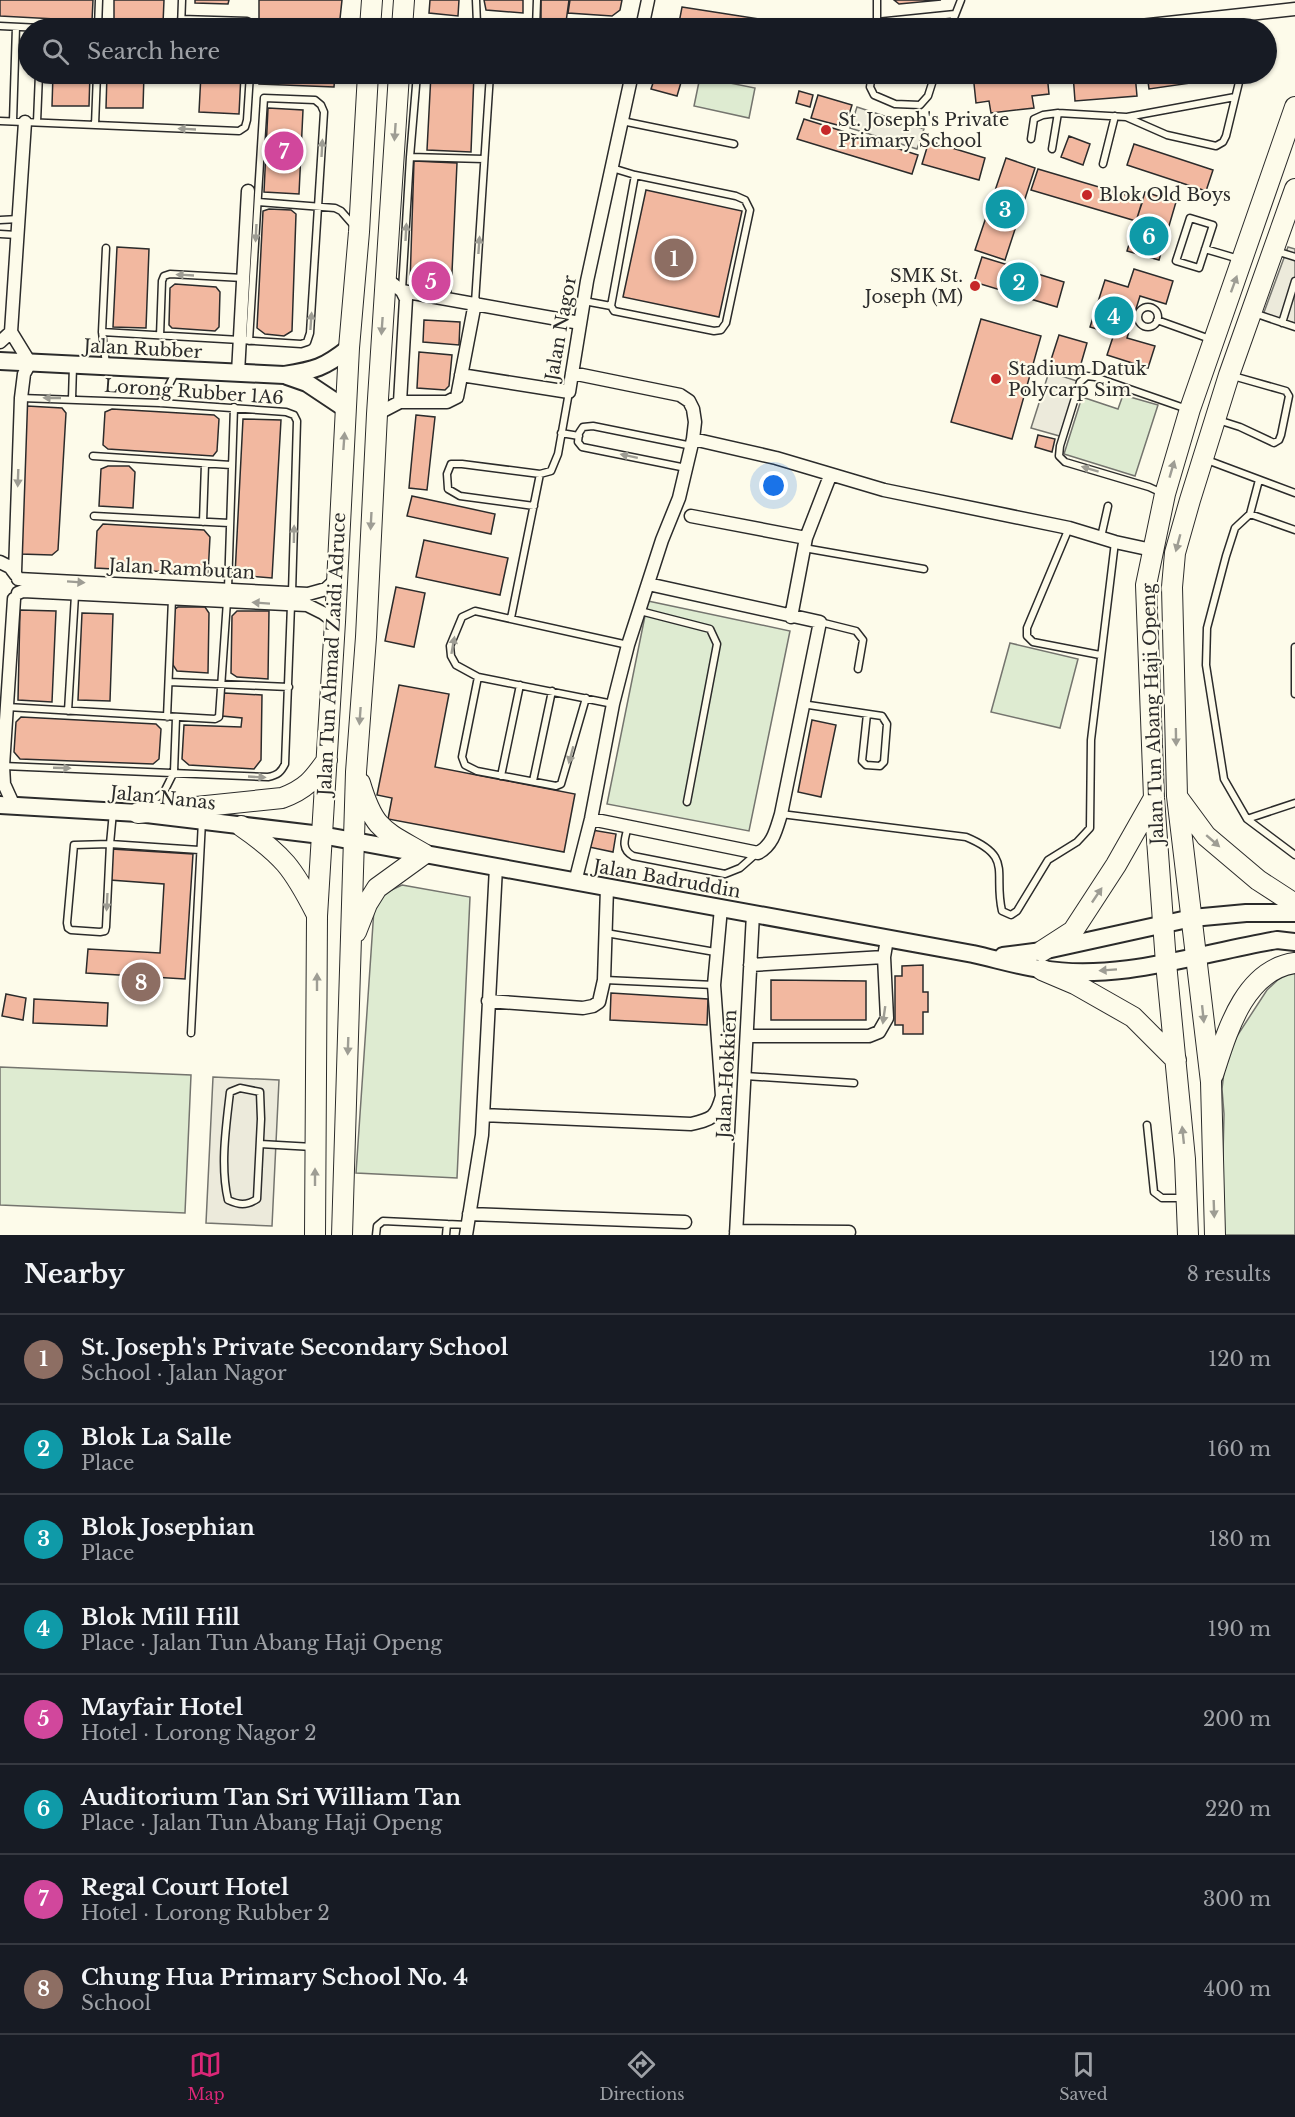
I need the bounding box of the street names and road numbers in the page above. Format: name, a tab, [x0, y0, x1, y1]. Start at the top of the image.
street label: Jalan Nagor	[541, 273, 581, 384]
street label: Jalan Rubber	[81, 335, 203, 363]
street label: Lorong Rubber 1A6	[103, 375, 285, 409]
street label: Jalan Tun Ahmad Zaidi Adruce	[313, 512, 350, 798]
street label: Jalan Rambutan	[106, 554, 256, 584]
street label: Jalan Tun Abang Haji Openg	[1137, 583, 1169, 847]
street label: Jalan Nanas	[107, 781, 217, 814]
street label: Jalan Badruddin	[590, 855, 742, 903]
street label: Jalan Hokkien	[713, 1009, 741, 1141]

